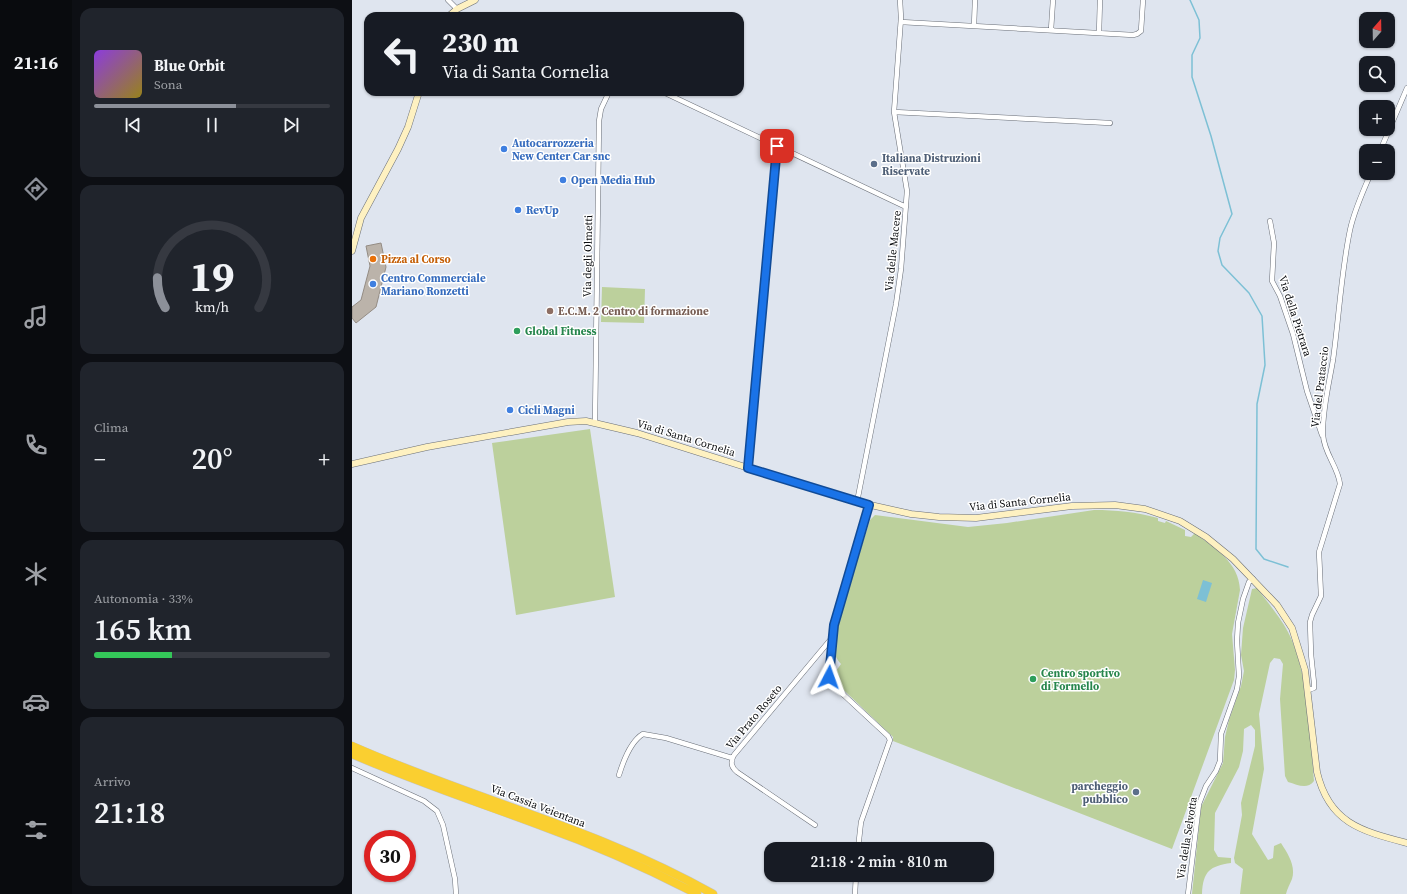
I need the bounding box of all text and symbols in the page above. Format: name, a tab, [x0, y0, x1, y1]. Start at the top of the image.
north arrow	[1359, 12, 1395, 48]
map controls	[1359, 12, 1395, 180]
text: 230 m	[442, 23, 519, 61]
icon: left	[376, 28, 428, 80]
text: 21:16	[14, 50, 58, 75]
text: Blue Orbit	[154, 55, 225, 76]
button: search	[1359, 56, 1395, 92]
text: Via di Santa Cornelia	[442, 59, 609, 84]
text: Sona	[154, 76, 182, 93]
button: +	[1359, 100, 1395, 136]
icon: previous	[122, 114, 144, 136]
icon: pause	[201, 114, 223, 136]
icon: next	[280, 114, 302, 136]
pin	[760, 129, 794, 163]
icon: arrive	[766, 135, 788, 157]
place label: Autocarrozzeria New Center Car snc	[512, 136, 611, 164]
marker: Autocarrozzeria New Center Car snc	[499, 144, 509, 154]
button: −	[1359, 144, 1395, 180]
place label: Italiana Distruzioni Riservate	[882, 151, 981, 179]
marker: Italiana Distruzioni Riservate	[869, 159, 879, 169]
place label: Open Media Hub	[571, 173, 656, 188]
icon: directions	[22, 175, 50, 203]
marker: Open Media Hub	[558, 175, 568, 185]
place label: RevUp	[526, 203, 559, 218]
marker: RevUp	[513, 205, 523, 215]
street label: Via delle Macere	[881, 209, 905, 292]
street label: Via degli Olmetti	[580, 215, 596, 297]
text: 19	[189, 248, 235, 305]
place label: Pizza al Corso	[381, 252, 451, 267]
marker: Pizza al Corso	[368, 254, 378, 264]
place label: Centro Commerciale Mariano Ronzetti	[381, 271, 486, 299]
street label: Via della Pietrara	[1275, 274, 1315, 359]
marker: Centro Commerciale Mariano Ronzetti	[368, 279, 378, 289]
text: km/h	[195, 296, 229, 316]
icon: music	[22, 303, 50, 331]
place label: E.C.M. 2 Centro di formazione	[558, 304, 709, 319]
marker: E.C.M. 2 Centro di formazione	[545, 306, 555, 316]
place label: Global Fitness	[525, 324, 597, 339]
marker: Global Fitness	[512, 326, 522, 336]
street label: Via del Prataccio	[1308, 345, 1332, 429]
place label: Cicli Magni	[518, 403, 575, 418]
marker: Cicli Magni	[505, 405, 515, 415]
street label: Via di Santa Cornelia	[635, 416, 737, 460]
text: Clima	[94, 419, 128, 436]
icon: phone	[22, 431, 50, 459]
text: 20°	[191, 438, 233, 479]
text: −	[94, 444, 106, 474]
text: +	[318, 444, 330, 474]
street label: Via di Santa Cornelia	[968, 489, 1072, 515]
icon: climate	[22, 560, 50, 588]
text: Autonomia · 33%	[94, 590, 193, 607]
text: 165 km	[94, 609, 192, 650]
position arrow	[808, 656, 850, 698]
place label: Centro sportivo di Formello	[1041, 666, 1120, 694]
marker: Centro sportivo di Formello	[1028, 674, 1038, 684]
street label: Via Prato Roseto	[722, 681, 786, 753]
icon: car	[22, 688, 50, 716]
text: Arrivo	[94, 773, 131, 790]
place label: parcheggio pubblico	[1071, 779, 1128, 807]
street label: Via Cassia Veientana	[488, 781, 588, 831]
marker: parcheggio pubblico	[1131, 787, 1141, 797]
text: 21:18	[94, 792, 165, 833]
street label: Via della Selvotta	[1173, 795, 1201, 880]
icon: filters	[22, 816, 50, 844]
speed limit sign: 30	[364, 830, 416, 882]
text: 21:18 · 2 min · 810 m	[811, 851, 947, 872]

